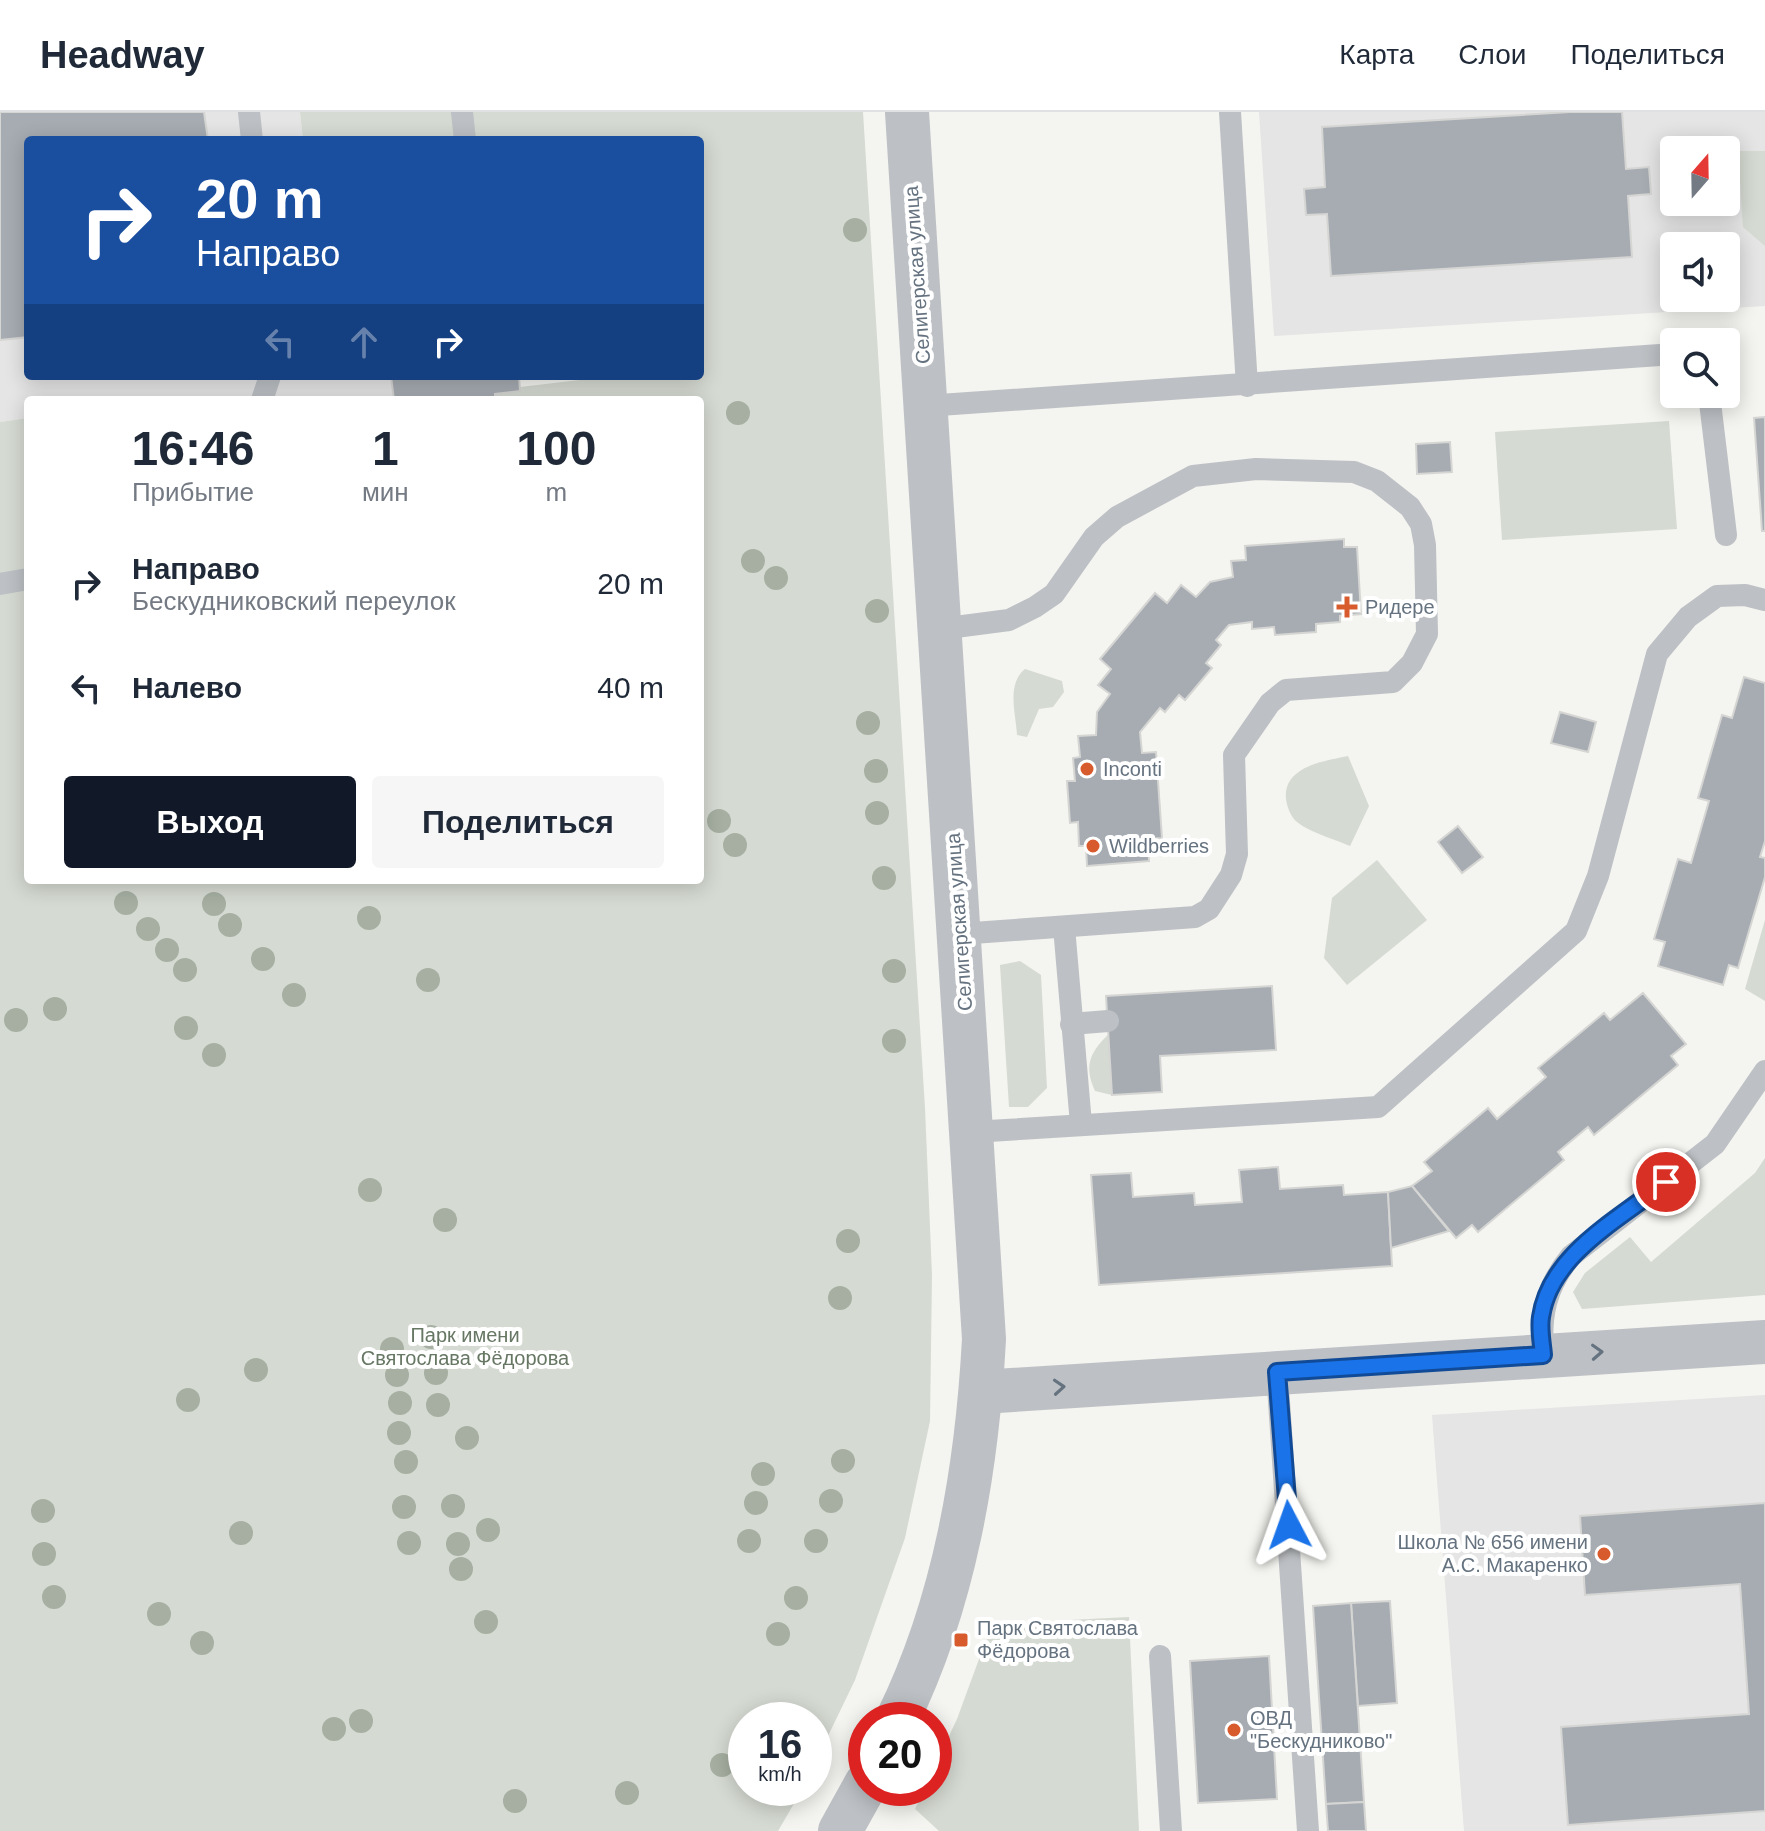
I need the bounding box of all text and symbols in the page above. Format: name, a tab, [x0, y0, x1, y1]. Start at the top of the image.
text: Headway	[40, 34, 205, 76]
text: Карта	[1339, 39, 1414, 70]
text: Слои	[1458, 39, 1526, 70]
text: Поделиться	[1570, 39, 1725, 70]
north arrow	[1660, 136, 1740, 216]
map controls	[1660, 136, 1740, 408]
text: 20 m	[196, 167, 324, 230]
icon: right	[64, 168, 168, 272]
street label: Селигерская улица	[900, 184, 934, 365]
button: sound	[1660, 232, 1740, 312]
text: Направо	[196, 233, 340, 274]
icon: left	[258, 320, 302, 364]
icon: ahead	[342, 320, 386, 364]
icon: right	[426, 320, 470, 364]
button: search	[1660, 328, 1740, 408]
text: 16:46	[132, 422, 254, 475]
text: 1	[372, 422, 399, 475]
text: 100	[516, 422, 596, 475]
text: Прибытие	[132, 477, 254, 507]
text: мин	[362, 477, 409, 507]
text: m	[546, 477, 567, 507]
text: Направо	[132, 552, 260, 585]
icon: right	[64, 562, 108, 606]
text: 20 m	[597, 567, 664, 600]
text: Бескудниковский переулок	[132, 586, 456, 616]
marker: Ридере	[1336, 596, 1358, 618]
place label: Ридере	[1365, 596, 1435, 618]
icon: left	[64, 666, 108, 710]
text: Налево	[132, 671, 242, 704]
text: 40 m	[597, 671, 664, 704]
place label: Inconti	[1103, 758, 1162, 780]
marker: Inconti	[1078, 760, 1096, 778]
button: Выход	[64, 776, 356, 868]
button: Поделиться	[372, 776, 664, 868]
street label: Селигерская улица	[942, 831, 976, 1012]
place label: Wildberries	[1109, 835, 1209, 857]
marker: Wildberries	[1084, 837, 1102, 855]
pin	[1632, 1148, 1700, 1216]
icon: arrive	[1644, 1160, 1688, 1204]
park label: Парк имени Святослава Фёдорова	[361, 1324, 570, 1369]
one-way arrow	[1591, 1344, 1604, 1361]
one-way arrow	[1053, 1379, 1066, 1396]
position arrow	[1247, 1483, 1331, 1567]
place label: Школа № 656 имени А.С. Макаренко	[1397, 1531, 1588, 1576]
marker: Школа № 656 имени А.С. Макаренко	[1595, 1545, 1613, 1563]
place label: Парк Святослава Фёдорова	[977, 1617, 1139, 1662]
marker: Парк Святослава Фёдорова	[952, 1631, 970, 1649]
speed limit sign: 20	[848, 1702, 952, 1806]
place label: ОВД "Бескудниково"	[1250, 1707, 1392, 1752]
marker: ОВД "Бескудниково"	[1225, 1721, 1243, 1739]
text: 16	[758, 1722, 802, 1766]
text: km/h	[758, 1763, 802, 1785]

